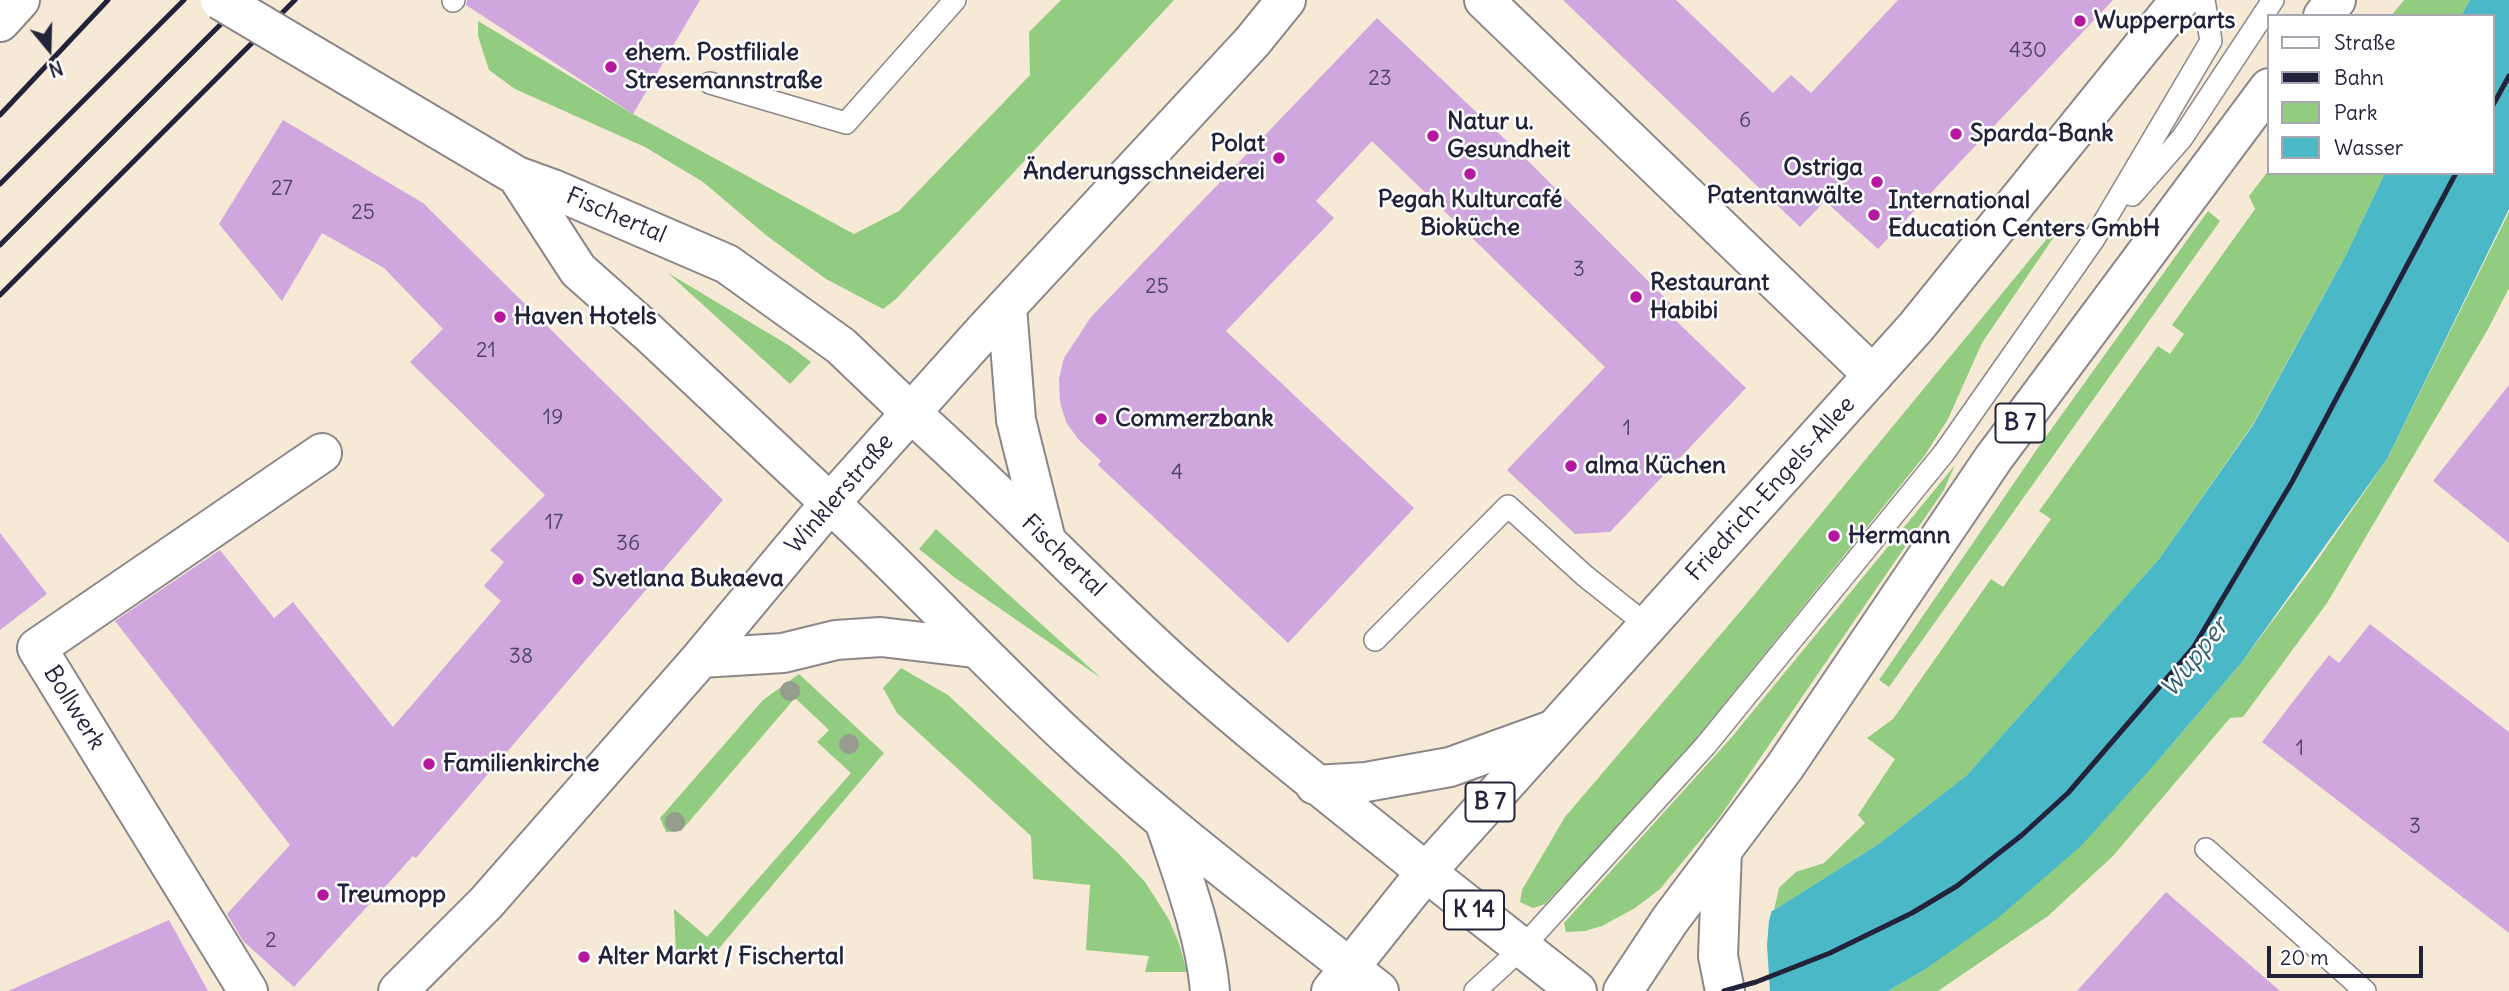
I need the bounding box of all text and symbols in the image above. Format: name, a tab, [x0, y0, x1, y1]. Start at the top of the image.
place label: Wupperparts	[2094, 7, 2236, 35]
marker: Wupperparts	[2072, 13, 2088, 29]
north arrow	[14, 14, 84, 84]
legend	[2268, 14, 2495, 175]
text: Straße	[2334, 29, 2395, 56]
house number: 430	[2009, 38, 2047, 64]
place label: ehem. Postfiliale Stresemannstraße	[625, 39, 823, 95]
text: N	[46, 55, 66, 82]
marker: ehem. Postfiliale Stresemannstraße	[603, 59, 619, 75]
text: Bahn	[2334, 64, 2384, 91]
house number: 23	[1368, 66, 1392, 92]
text: Park	[2334, 99, 2377, 126]
place label: Natur u. Gesundheit	[1447, 108, 1570, 164]
house number: 6	[1739, 108, 1751, 134]
place label: Sparda-Bank	[1970, 120, 2114, 148]
marker: Sparda-Bank	[1948, 126, 1964, 142]
marker: Natur u. Gesundheit	[1425, 128, 1441, 144]
place label: Polat Änderungsschneiderei	[1023, 130, 1265, 186]
text: Wasser	[2334, 134, 2403, 161]
marker: Polat Änderungsschneiderei	[1271, 150, 1287, 166]
place label: Ostriga Patentanwälte	[1707, 154, 1863, 210]
marker: Pegah Kulturcafé Bioküche	[1462, 166, 1478, 182]
marker: Ostriga Patentanwälte	[1869, 174, 1885, 190]
house number: 27	[271, 176, 293, 202]
street label: Fischertal	[562, 182, 670, 250]
place label: Pegah Kulturcafé Bioküche	[1378, 186, 1562, 242]
place label: International Education Centers GmbH	[1888, 187, 2160, 243]
house number: 25	[351, 200, 375, 226]
marker: International Education Centers GmbH	[1866, 207, 1882, 223]
house number: 3	[1573, 257, 1585, 283]
place label: Restaurant Habibi	[1650, 269, 1769, 325]
house number: 25	[1145, 274, 1169, 300]
marker: Restaurant Habibi	[1628, 289, 1644, 305]
place label: Haven Hotels	[514, 303, 657, 331]
marker: Haven Hotels	[492, 309, 508, 325]
house number: 21	[476, 338, 496, 364]
street label: Friedrich-Engels-Allee	[1680, 391, 1862, 587]
road number: B 7	[1996, 404, 2044, 442]
house number: 19	[543, 405, 563, 431]
place label: Commerzbank	[1115, 405, 1273, 433]
marker: Commerzbank	[1093, 411, 1109, 427]
house number: 1	[1623, 416, 1631, 442]
street label: Winklerstraße	[780, 428, 900, 560]
place label: alma Küchen	[1585, 452, 1726, 480]
marker: alma Küchen	[1563, 458, 1579, 474]
house number: 4	[1171, 460, 1183, 486]
street label: Fischertal	[1015, 509, 1111, 603]
house number: 17	[545, 510, 563, 536]
place label: Hermann	[1848, 522, 1950, 550]
marker: Hermann	[1826, 528, 1842, 544]
house number: 36	[616, 531, 640, 557]
place label: Svetlana Bukaeva	[592, 565, 784, 593]
marker: Svetlana Bukaeva	[570, 571, 586, 587]
water label: Wupper	[2154, 612, 2236, 704]
house number: 38	[509, 644, 533, 670]
street label: Bollwerk	[37, 661, 111, 755]
house number: 1	[2296, 736, 2304, 762]
place label: Familienkirche	[443, 750, 599, 778]
marker: Familienkirche	[421, 756, 437, 772]
road number: B 7	[1466, 782, 1514, 822]
house number: 3	[2409, 814, 2421, 840]
place label: Treumopp	[337, 881, 446, 909]
marker: Treumopp	[315, 887, 331, 903]
road number: K 14	[1444, 890, 1504, 930]
house number: 2	[265, 928, 277, 954]
scale bar	[2271, 932, 2427, 976]
place label: Alter Markt / Fischertal	[598, 943, 844, 971]
text: 20 m	[2280, 944, 2329, 971]
marker: Alter Markt / Fischertal	[576, 949, 592, 965]

